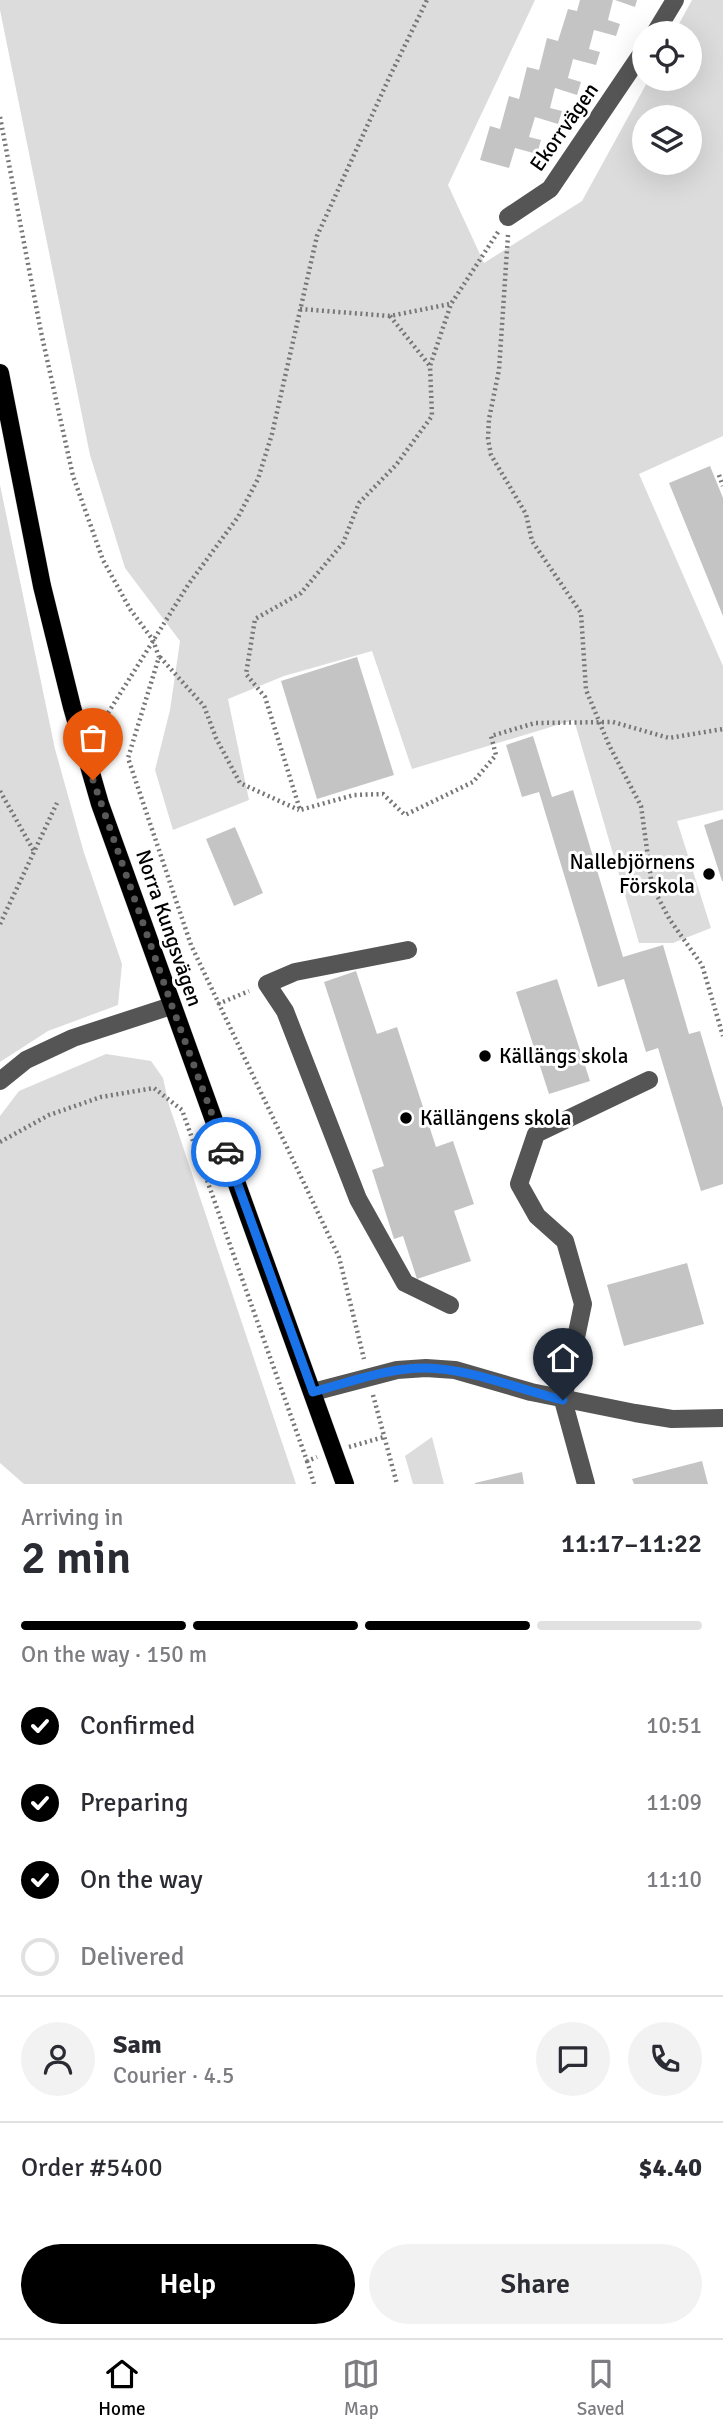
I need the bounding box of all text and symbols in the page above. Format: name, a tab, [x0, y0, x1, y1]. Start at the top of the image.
map controls	[632, 21, 702, 175]
button: locate	[632, 21, 702, 91]
street label: Ekorrvägen	[524, 78, 604, 176]
button: layers	[632, 105, 702, 175]
pin	[63, 708, 123, 780]
icon: bag	[74, 719, 112, 757]
street label: Norra Kungsvägen	[130, 846, 208, 1010]
place label: Nallebjörnens Förskola	[570, 849, 695, 899]
marker: Nallebjörnens Förskola	[701, 866, 717, 882]
place label: Källängs skola	[499, 1043, 628, 1069]
marker: Källängs skola	[477, 1048, 493, 1064]
place label: Källängens skola	[420, 1105, 571, 1131]
marker: Källängens skola	[398, 1110, 414, 1126]
courier	[191, 1117, 261, 1187]
icon: car	[207, 1133, 245, 1171]
pin	[533, 1328, 593, 1400]
icon: home	[544, 1339, 582, 1377]
text: Arriving in	[21, 1503, 123, 1532]
text: 11:17–11:22	[561, 1528, 702, 1560]
text: 2 min	[21, 1530, 131, 1586]
text: On the way · 150 m	[21, 1640, 207, 1669]
icon: check	[21, 1707, 59, 1745]
text: Confirmed	[80, 1710, 195, 1742]
text: 10:51	[646, 1711, 702, 1740]
icon: check	[21, 1784, 59, 1822]
text: Preparing	[80, 1787, 188, 1819]
text: 11:09	[646, 1788, 702, 1817]
icon: check	[21, 1861, 59, 1899]
text: On the way	[80, 1864, 203, 1896]
text: 11:10	[646, 1865, 702, 1894]
text: Delivered	[80, 1941, 185, 1973]
button: person	[21, 2022, 95, 2096]
button: chat	[536, 2022, 610, 2096]
button: phone	[628, 2022, 702, 2096]
text: Sam	[113, 2029, 162, 2061]
text: Courier · 4.5	[113, 2061, 234, 2090]
text: Order #5400	[21, 2152, 162, 2184]
text: $4.40	[638, 2152, 702, 2184]
button: Help	[21, 2244, 355, 2324]
button: Share	[369, 2244, 702, 2324]
tab: Home	[98, 2355, 146, 2421]
tab: Map	[342, 2355, 380, 2421]
tab: Saved	[577, 2355, 625, 2421]

